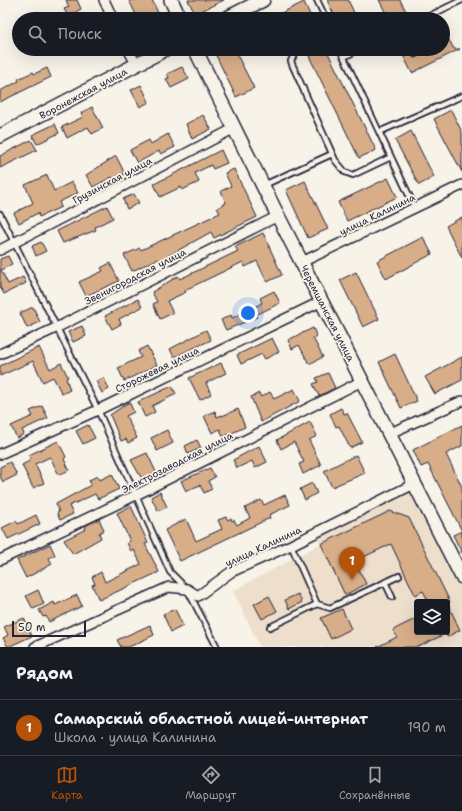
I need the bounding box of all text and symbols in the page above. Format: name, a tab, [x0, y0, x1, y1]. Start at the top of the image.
search box	[12, 12, 450, 56]
icon: search	[26, 23, 48, 45]
text: Поиск	[58, 24, 102, 44]
street label: Воронежская улица	[37, 64, 130, 122]
street label: Грузинская улица	[70, 154, 155, 207]
street label: улица Калинина	[337, 190, 418, 238]
street label: Звенигородская улица	[82, 245, 189, 308]
street label: Черемшанская улица	[298, 263, 358, 364]
your location	[238, 303, 258, 323]
street label: Сторожевая улица	[113, 343, 202, 395]
street label: Электрозаводская улица	[120, 428, 236, 496]
street label: улица Калинина	[223, 523, 304, 570]
pin: 1	[339, 547, 365, 580]
map controls	[414, 599, 450, 635]
button: layers	[414, 599, 450, 635]
scale bar	[12, 619, 86, 638]
text: 50 m	[18, 620, 46, 635]
text: Рядом	[16, 662, 73, 684]
text: Самарский областной лицей-интернат	[54, 709, 368, 729]
text: 1	[26, 719, 32, 736]
text: 190 m	[407, 719, 446, 736]
text: Школа · улица Калинина	[54, 729, 216, 746]
tab: Карта	[51, 764, 83, 803]
tab: Маршрут	[185, 764, 236, 803]
tab: Сохранённые	[339, 764, 411, 803]

